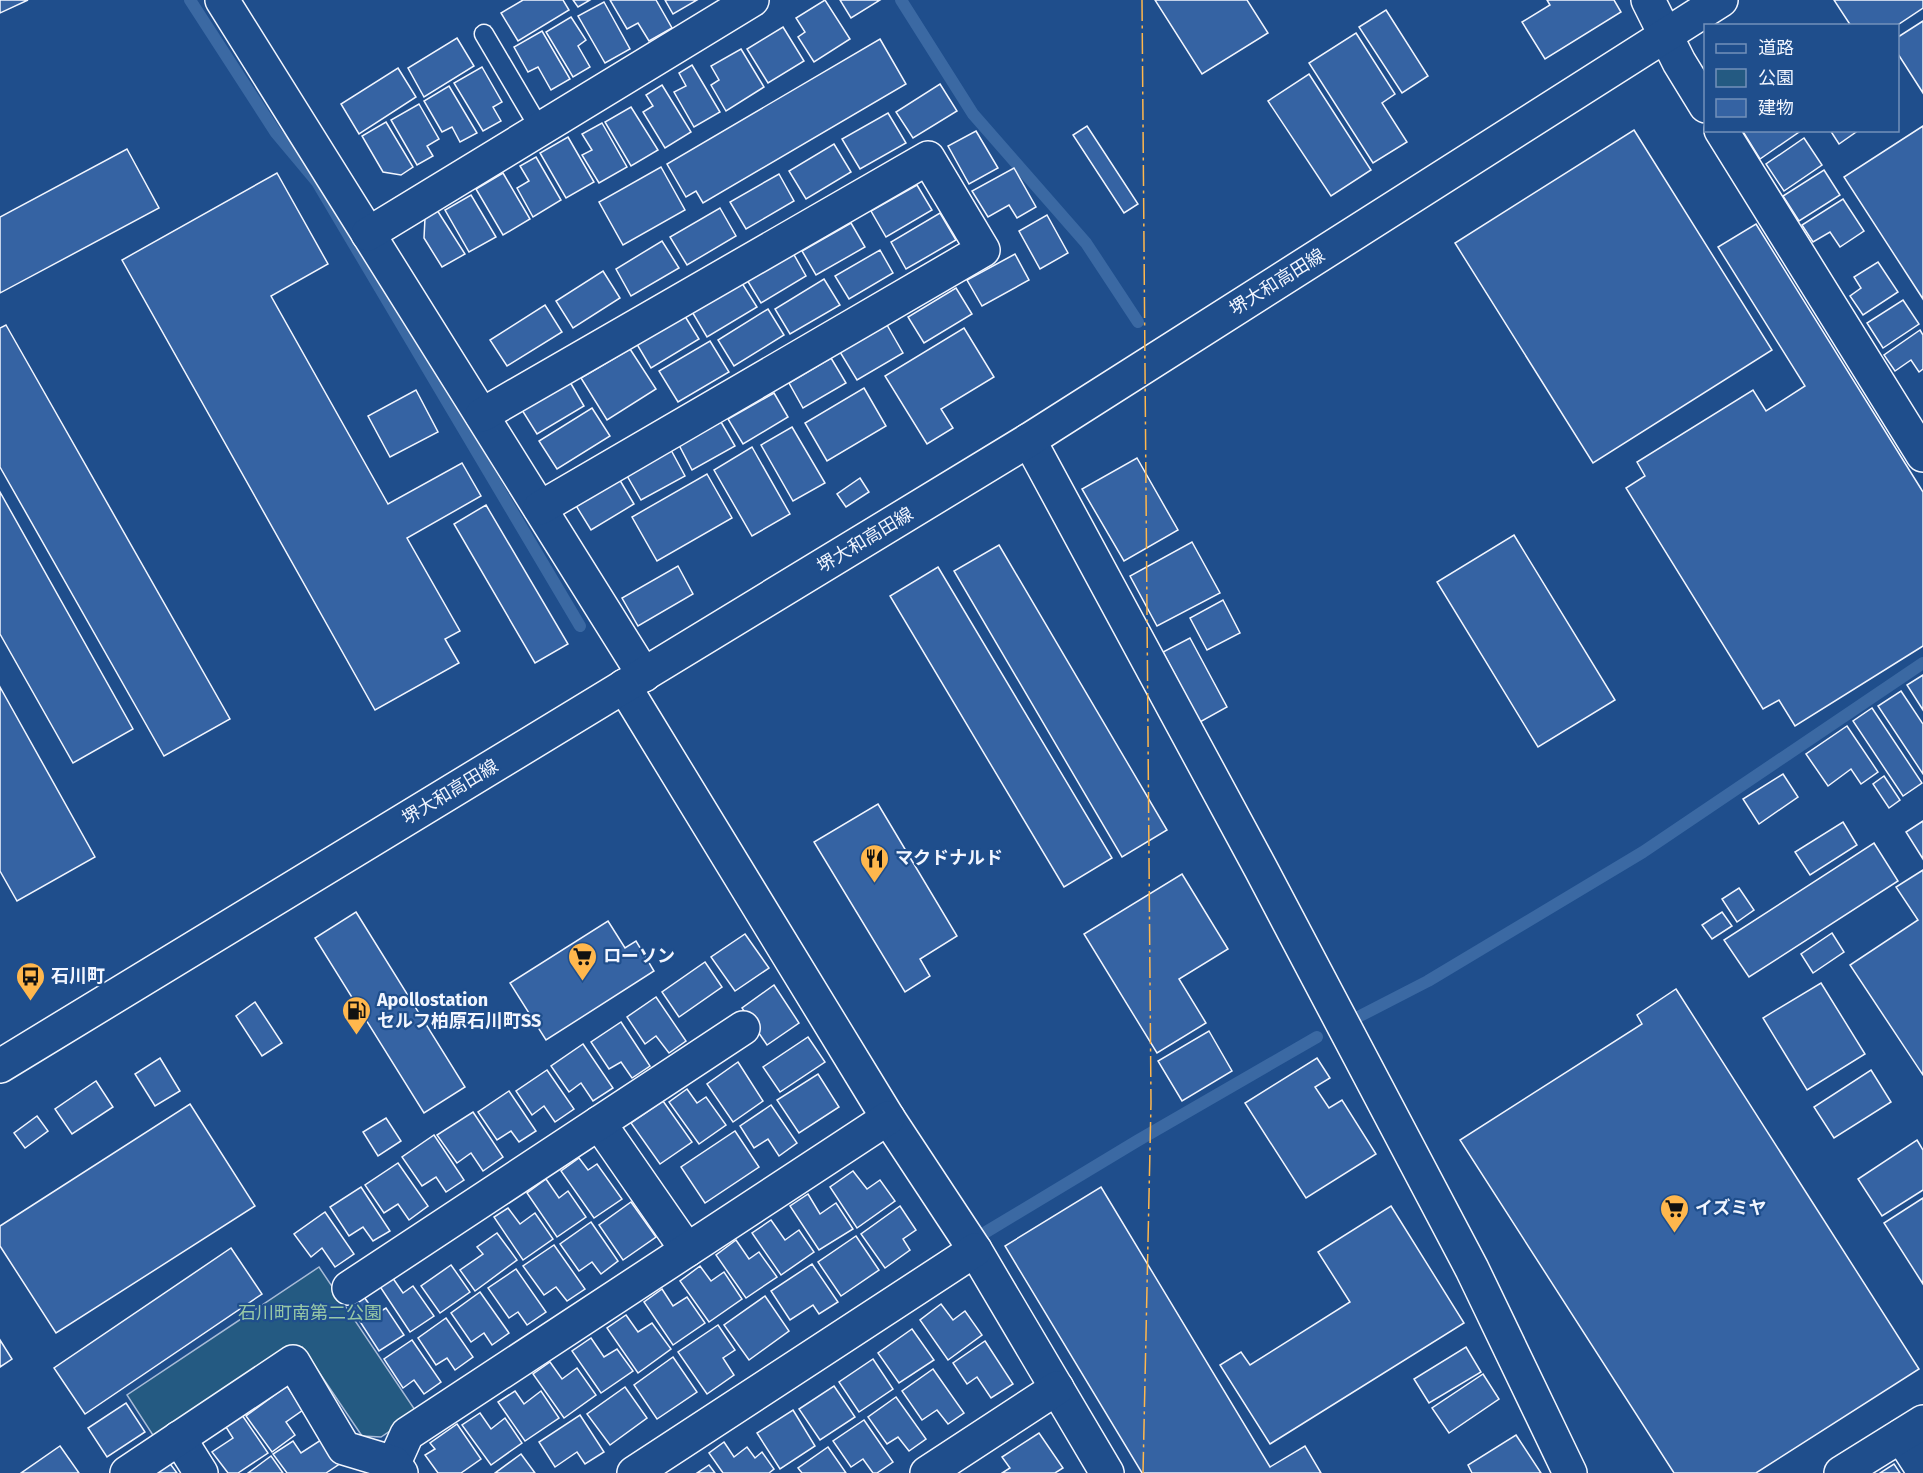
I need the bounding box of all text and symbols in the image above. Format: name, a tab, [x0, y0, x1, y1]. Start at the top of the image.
legend	[1704, 24, 1899, 132]
text: 道路	[1758, 37, 1794, 59]
text: 公園	[1758, 67, 1794, 89]
text: 建物	[1758, 97, 1794, 119]
street label: 堺大和高田線	[1225, 244, 1329, 320]
street label: 堺大和高田線	[813, 503, 917, 577]
street label: 堺大和高田線	[398, 755, 502, 829]
restaurant icon: マクドナルド	[858, 842, 890, 884]
place label: マクドナルド	[895, 847, 1003, 869]
supermarket icon: ローソン	[566, 940, 598, 982]
place label: ローソン	[603, 945, 675, 967]
bus stop icon: 石川町	[14, 960, 46, 1002]
place label: 石川町	[51, 965, 105, 987]
place label: Apollostation セルフ柏原石川町SS	[376, 989, 541, 1032]
fuel station icon: Apollostation セルフ柏原石川町SS	[340, 994, 372, 1036]
supermarket icon: イズミヤ	[1658, 1192, 1690, 1234]
place label: イズミヤ	[1695, 1197, 1766, 1219]
park label: 石川町南第二公園	[238, 1302, 382, 1324]

